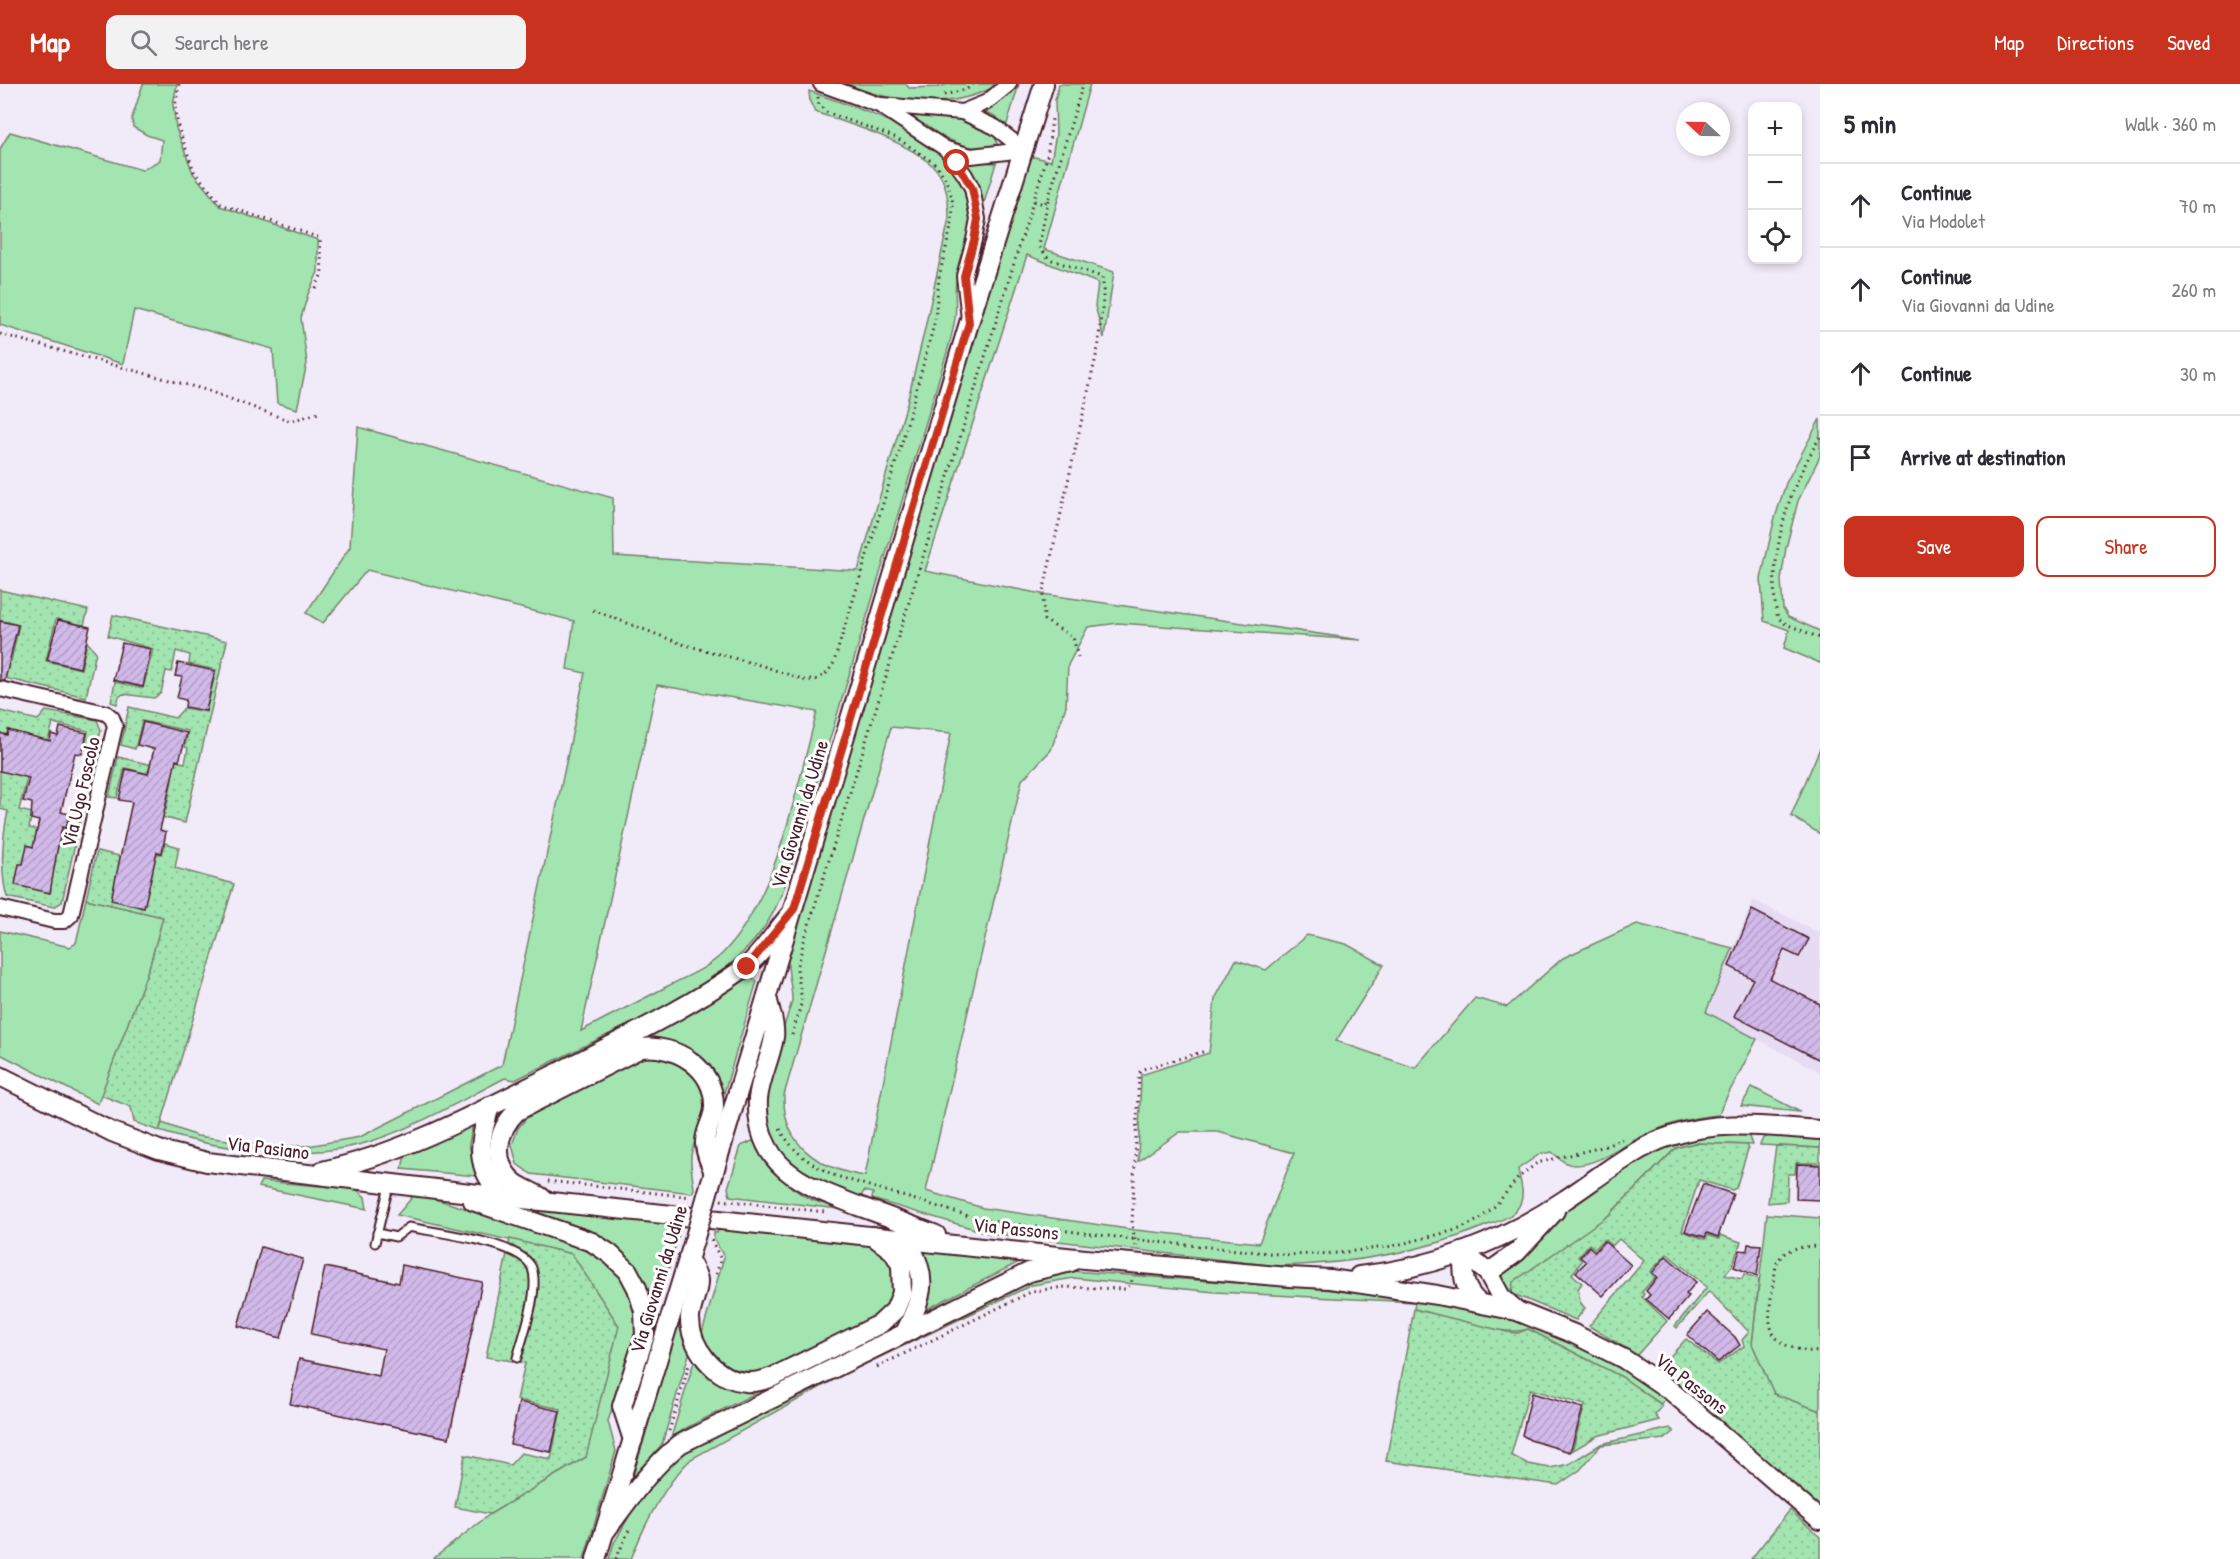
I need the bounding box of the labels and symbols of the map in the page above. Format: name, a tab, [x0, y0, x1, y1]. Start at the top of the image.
north arrow	[1676, 102, 1730, 156]
route start	[943, 149, 969, 175]
street label: Via Ugo Foscolo	[54, 734, 106, 850]
street label: Via Giovanni da Udine	[764, 736, 834, 892]
route end	[733, 953, 759, 979]
street label: Via Pasiano	[225, 1129, 311, 1165]
street label: Via Giovanni da Udine	[623, 1201, 693, 1357]
street label: Via Passons	[972, 1210, 1060, 1246]
street label: Via Passons	[1650, 1346, 1734, 1420]

